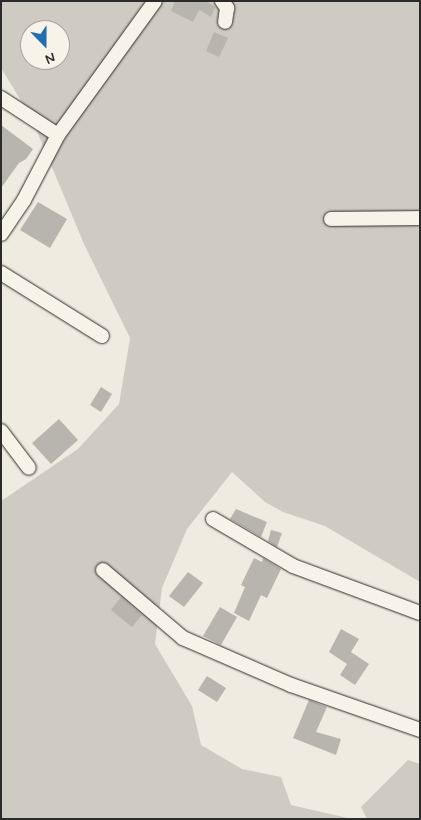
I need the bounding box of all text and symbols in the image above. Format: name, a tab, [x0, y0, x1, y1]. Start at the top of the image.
north arrow	[20, 20, 70, 70]
text: N	[43, 48, 58, 68]

